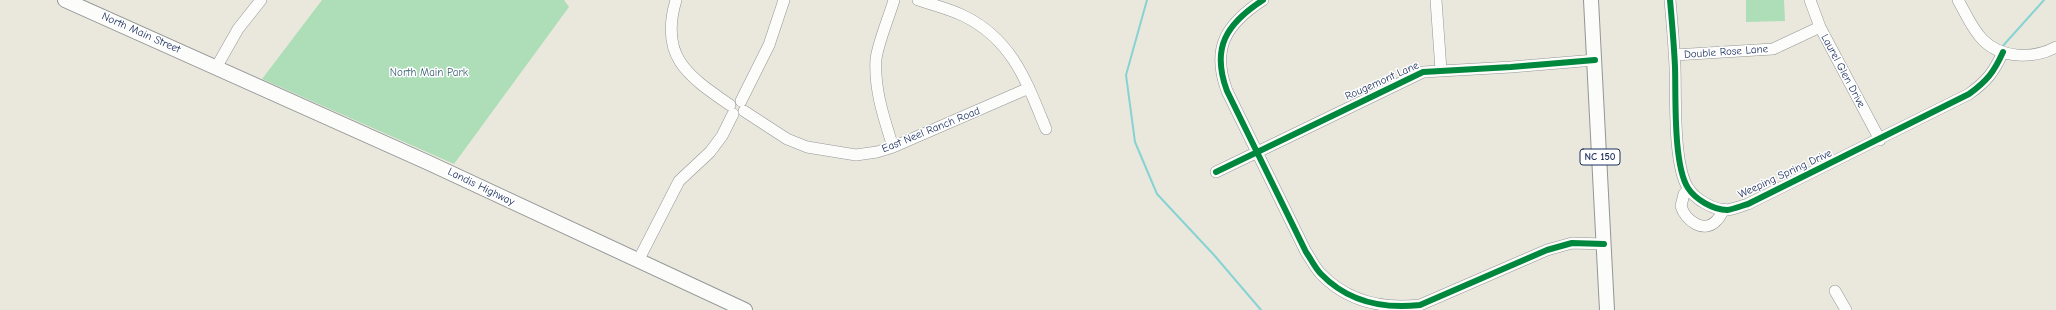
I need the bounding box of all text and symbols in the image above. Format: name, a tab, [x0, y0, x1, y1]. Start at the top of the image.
street label: North Main Street	[100, 10, 182, 56]
street label: Laurel Glen Drive	[1818, 32, 1868, 110]
street label: Double Rose Lane	[1683, 42, 1769, 62]
street label: Rougemont Lane	[1343, 59, 1421, 103]
park label: North Main Park	[390, 66, 468, 80]
street label: East Neel Ranch Road	[880, 104, 982, 156]
street label: Weeping Spring Drive	[1736, 147, 1834, 201]
road number: NC 150	[1580, 149, 1620, 165]
street label: Landis Highway	[445, 165, 517, 209]

